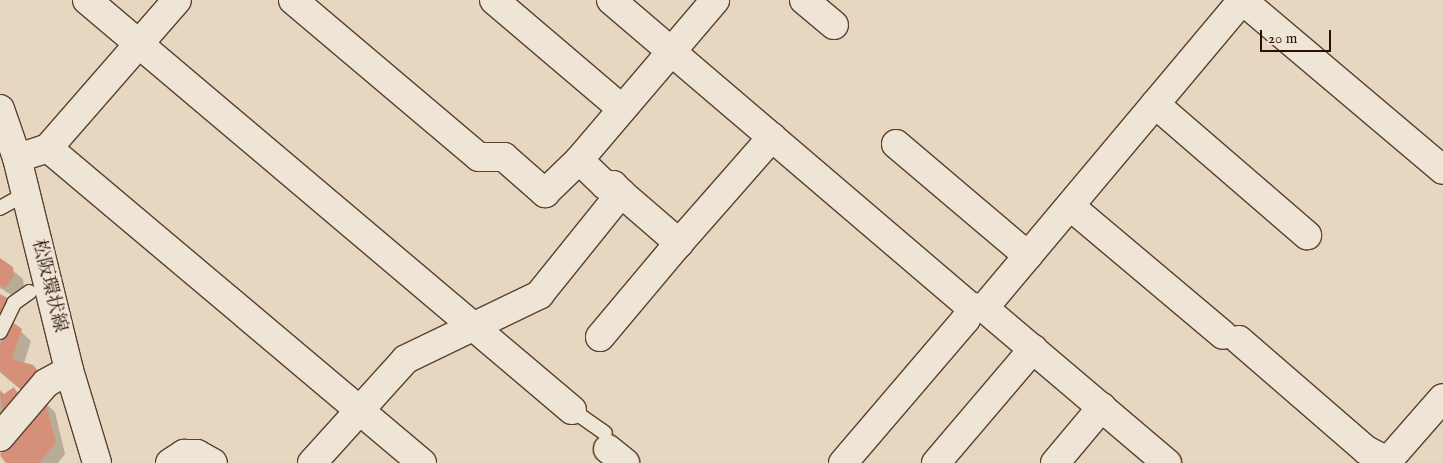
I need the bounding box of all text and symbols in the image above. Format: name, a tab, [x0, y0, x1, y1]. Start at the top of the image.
scale bar	[1263, 20, 1334, 52]
text: 20 m	[1268, 29, 1297, 48]
street label: 松阪環状線	[25, 237, 71, 335]

